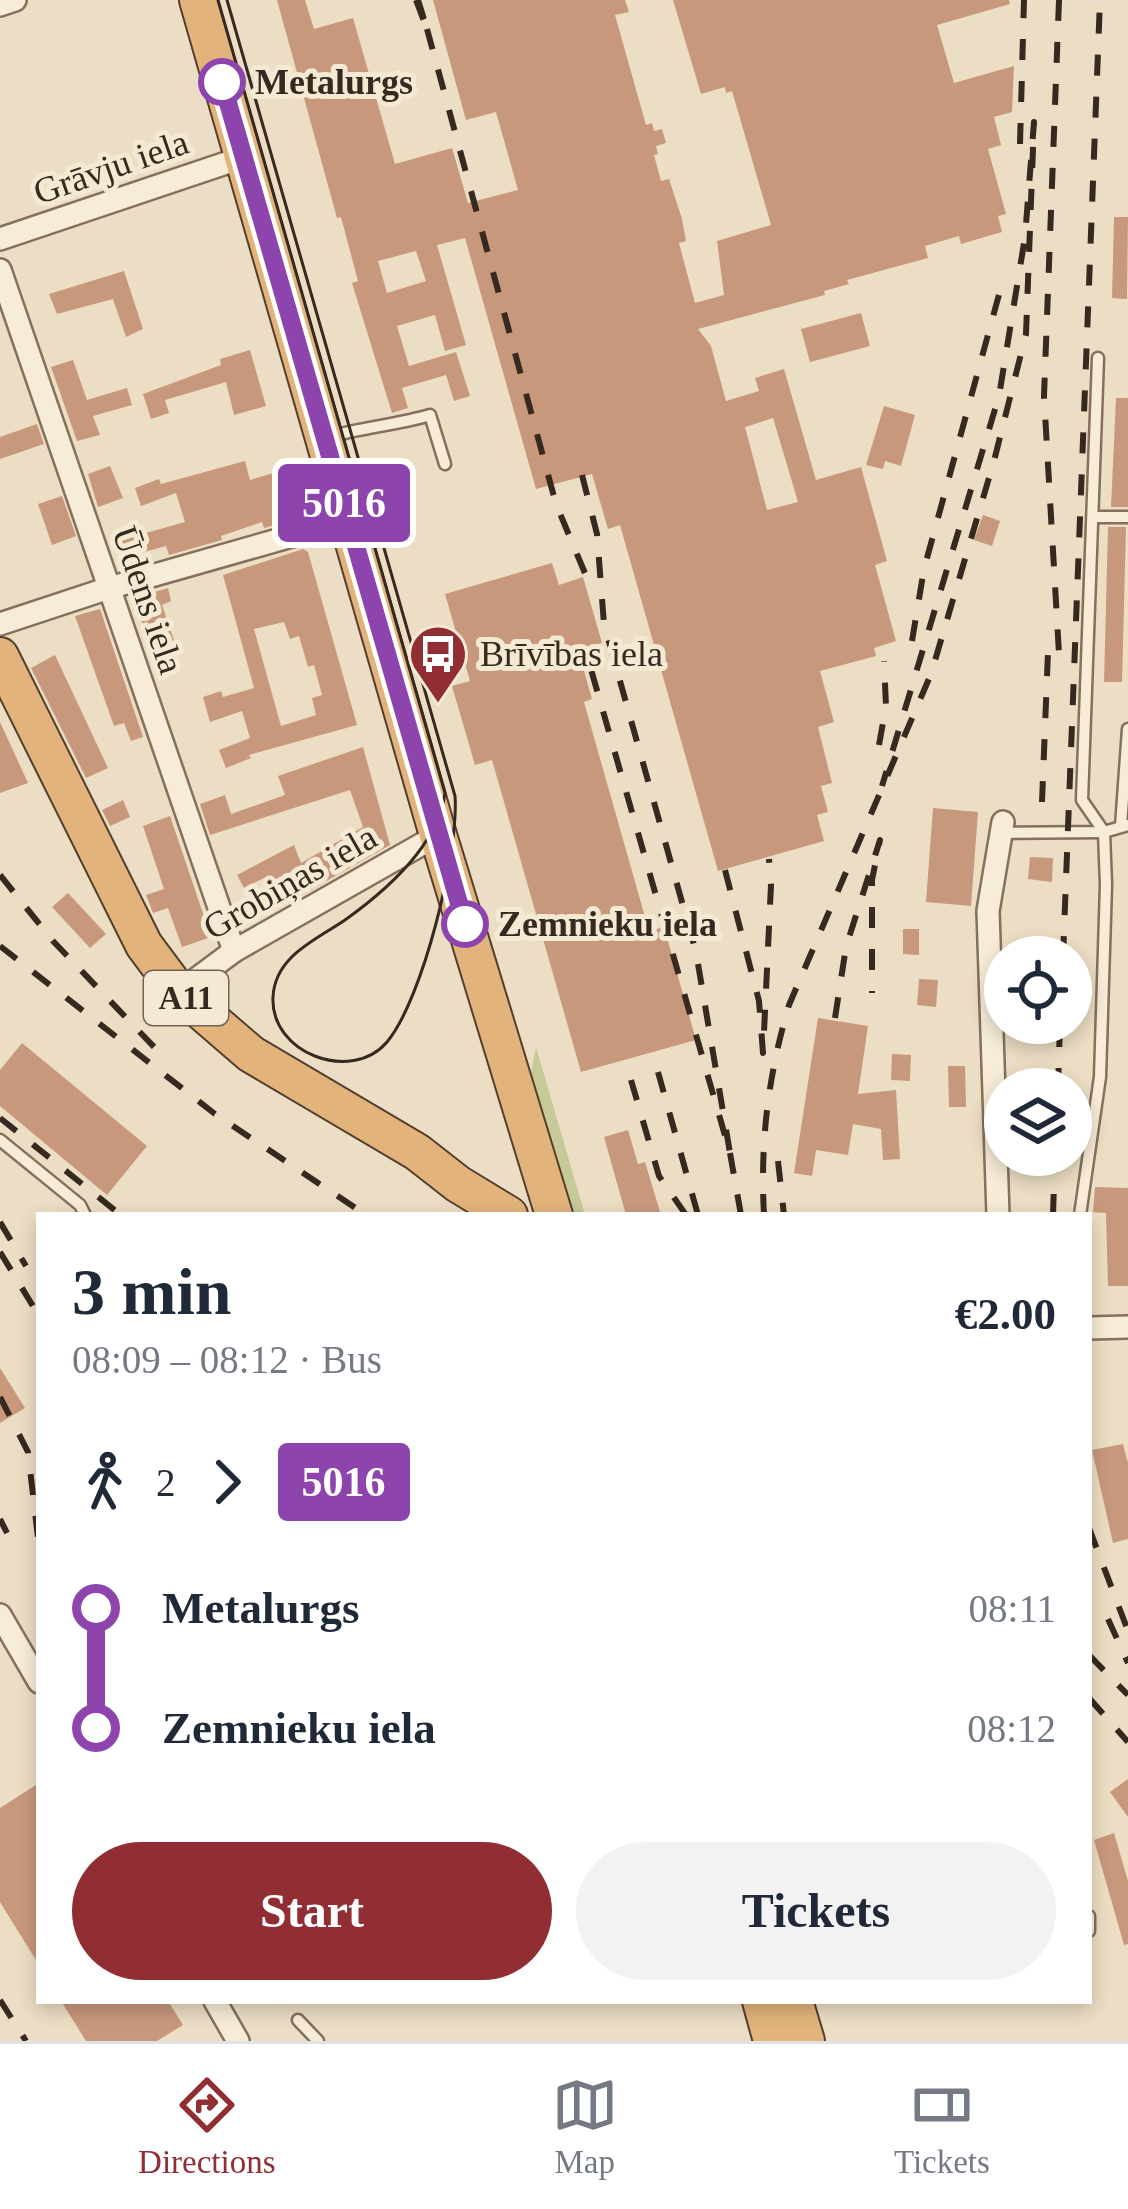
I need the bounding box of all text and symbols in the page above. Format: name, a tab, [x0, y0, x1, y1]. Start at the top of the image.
marker: Metalurgs	[200, 60, 244, 104]
place label: Metalurgs	[255, 62, 413, 102]
street label: Grāvju iela	[28, 122, 194, 212]
line badge: 5016	[260, 464, 428, 542]
text: 5016	[302, 480, 386, 526]
street label: Ūdens iela	[104, 521, 192, 679]
bus stop icon: Brīvības iela	[407, 623, 469, 705]
place label: Brīvības iela	[480, 634, 663, 674]
street label: Grobiņas iela	[196, 816, 384, 948]
marker: Zemnieku iela	[443, 902, 487, 946]
place label: Zemnieku iela	[498, 904, 717, 944]
map controls	[984, 936, 1092, 1176]
button: locate	[984, 936, 1092, 1044]
road number: A11	[144, 971, 228, 1025]
button: layers	[984, 1068, 1092, 1176]
text: 3 min	[72, 1255, 232, 1328]
text: €2.00	[955, 1289, 1056, 1339]
text: 08:09 – 08:12 · Bus	[72, 1338, 382, 1381]
icon: walk	[72, 1449, 138, 1515]
icon: forward	[194, 1449, 260, 1515]
text: 5016	[302, 1459, 386, 1505]
text: 2	[156, 1461, 176, 1504]
text: Metalurgs	[162, 1583, 359, 1633]
text: 08:11	[969, 1587, 1056, 1630]
text: Zemnieku iela	[162, 1703, 436, 1753]
text: 08:12	[967, 1707, 1056, 1750]
button: Start	[72, 1842, 552, 1980]
button: Tickets	[576, 1842, 1056, 1980]
tab: Directions	[138, 2072, 276, 2181]
tab: Map	[552, 2072, 618, 2181]
tab: Tickets	[894, 2072, 990, 2181]

